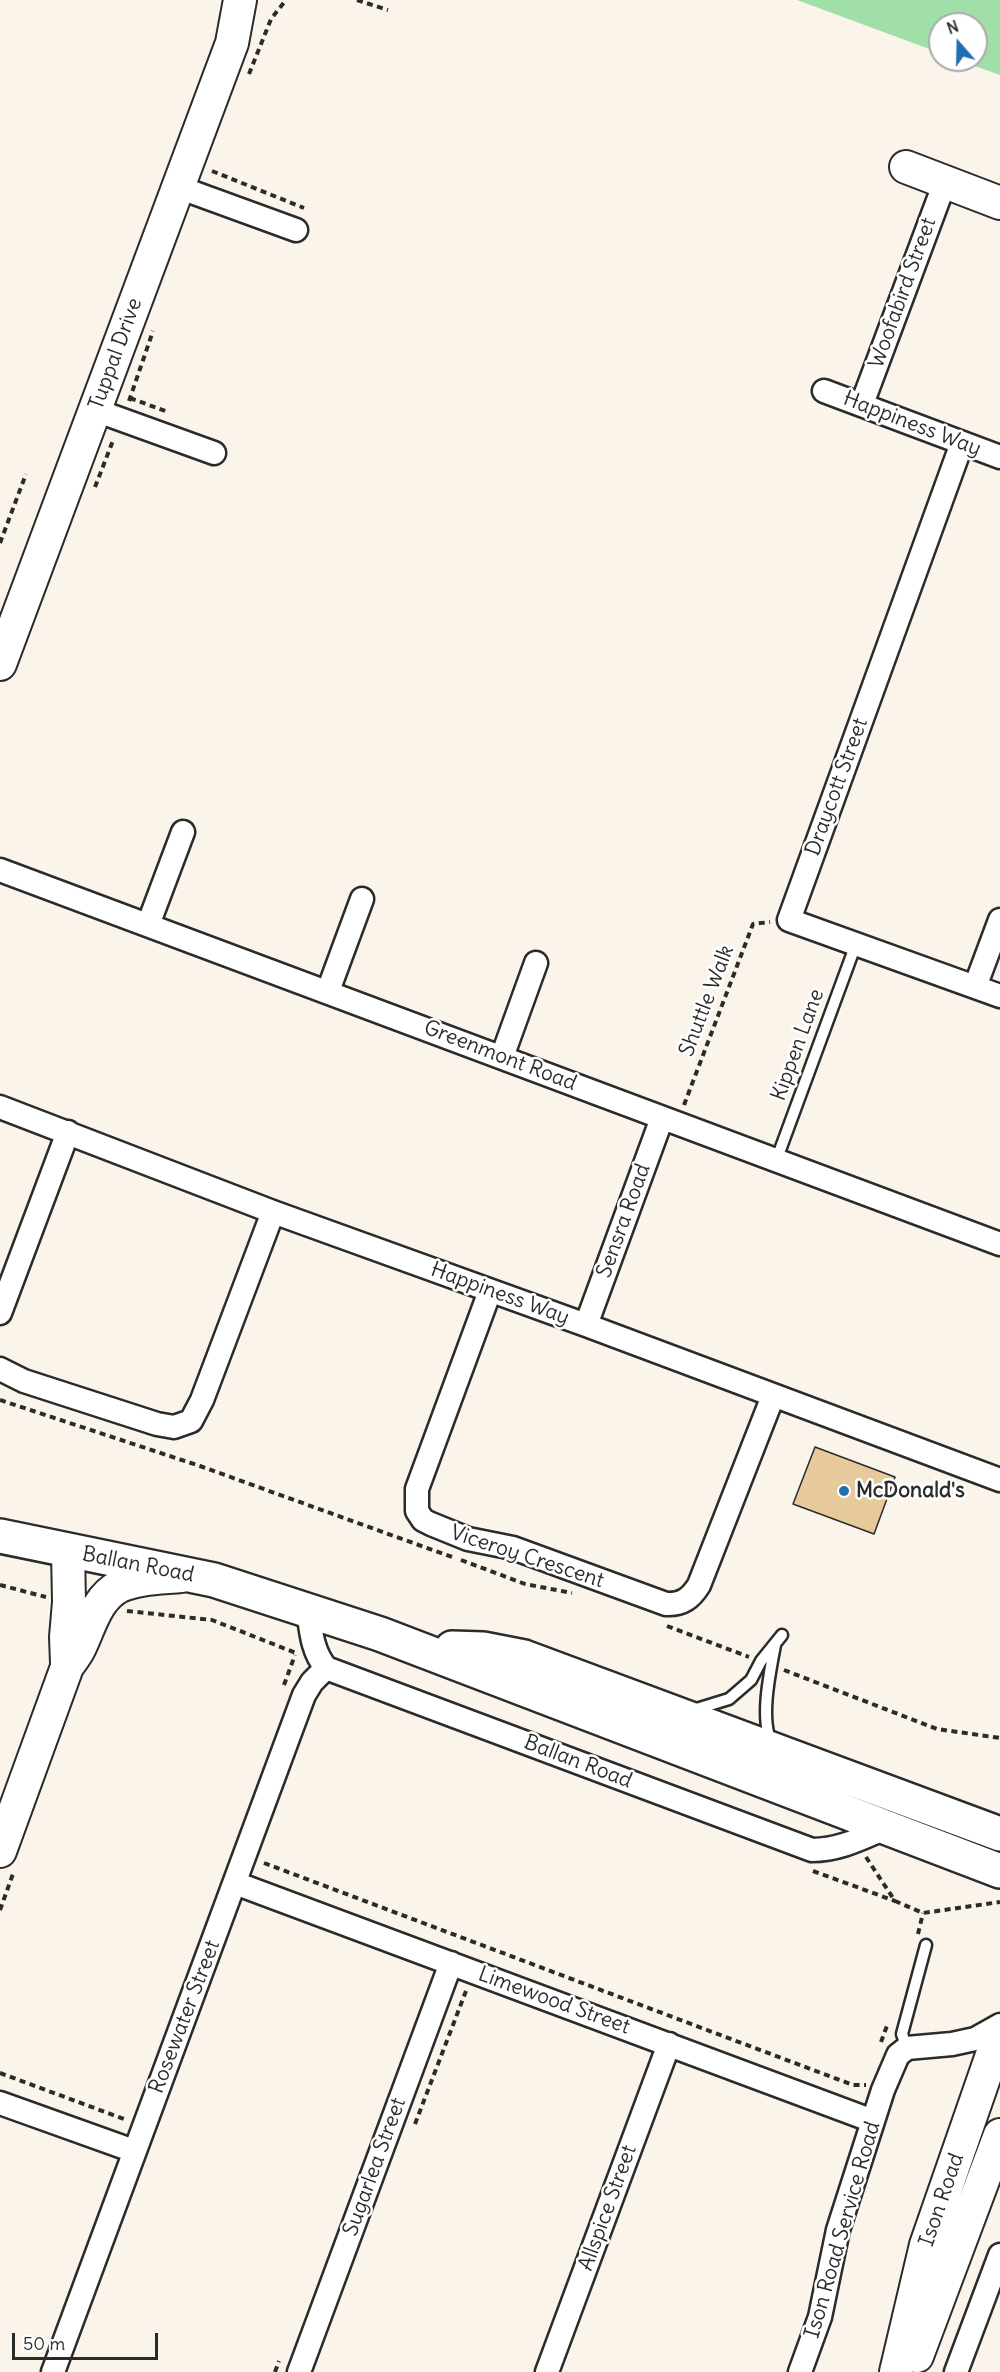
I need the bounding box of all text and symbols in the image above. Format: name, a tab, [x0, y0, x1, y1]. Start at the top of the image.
north arrow	[928, 12, 988, 72]
text: N	[944, 16, 961, 38]
street label: Woofabird Street	[864, 214, 942, 372]
street label: Tuppal Drive	[84, 295, 148, 413]
street label: Happiness Way	[840, 386, 984, 462]
street label: Draycott Street	[800, 715, 874, 859]
street label: Shuttle Walk	[674, 942, 740, 1060]
street label: Kippen Lane	[766, 986, 830, 1104]
street label: Greenmont Road	[420, 1015, 580, 1097]
street label: Sensra Road	[592, 1161, 656, 1281]
street label: Happiness Way	[427, 1257, 573, 1331]
place label: McDonald's	[856, 1478, 965, 1504]
marker: McDonald's	[837, 1484, 851, 1498]
street label: Viceroy Crescent	[447, 1520, 607, 1594]
street label: Ballan Road	[80, 1542, 196, 1588]
street label: Ballan Road	[520, 1730, 636, 1794]
street label: Rosewater Street	[144, 1937, 226, 2097]
street label: Limewood Street	[475, 1962, 633, 2040]
street label: Sugarlea Street	[338, 2094, 412, 2240]
street label: Ison Road Service Road	[800, 2119, 886, 2341]
street label: Allspice Street	[574, 2142, 642, 2274]
street label: Ison Road	[914, 2150, 970, 2250]
scale bar	[15, 2321, 160, 2359]
text: 50 m	[23, 2332, 65, 2355]

